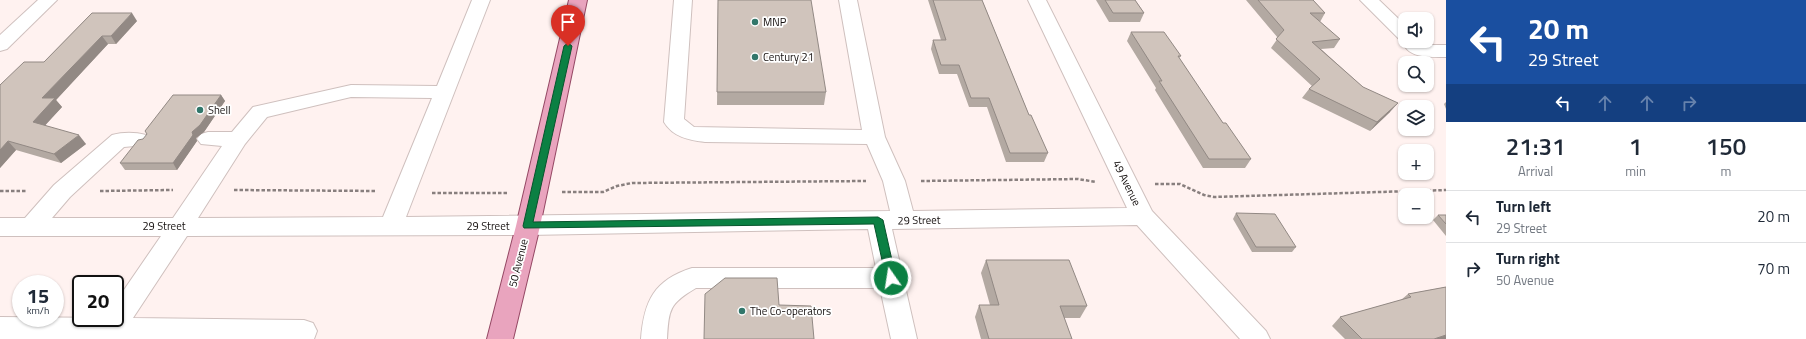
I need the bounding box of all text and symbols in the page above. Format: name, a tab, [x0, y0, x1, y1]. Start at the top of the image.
pin	[551, 5, 585, 46]
text: 20 m	[1528, 7, 1589, 50]
icon: arrive	[557, 11, 579, 33]
map controls	[1398, 12, 1434, 224]
button: sound	[1398, 12, 1434, 48]
place label: MNP	[763, 14, 787, 30]
icon: left	[1462, 16, 1514, 68]
marker: MNP	[750, 17, 760, 27]
text: 29 Street	[1528, 46, 1599, 73]
place label: Century 21	[763, 49, 814, 65]
marker: Century 21	[750, 52, 760, 62]
button: search	[1398, 56, 1434, 92]
icon: left	[1552, 92, 1574, 114]
icon: ahead	[1594, 92, 1616, 114]
icon: ahead	[1636, 92, 1658, 114]
icon: right	[1678, 92, 1700, 114]
button: layers	[1398, 100, 1434, 136]
place label: Shell	[208, 102, 231, 118]
marker: Shell	[195, 105, 205, 115]
text: 21:31	[1506, 128, 1565, 164]
text: 1	[1629, 128, 1642, 164]
text: 150	[1706, 128, 1746, 164]
button: +	[1398, 144, 1434, 180]
street label: 49 Avenue	[1109, 157, 1145, 209]
text: Arrival	[1518, 161, 1553, 181]
text: min	[1625, 161, 1646, 181]
text: m	[1721, 161, 1731, 181]
button: −	[1398, 188, 1434, 224]
text: Turn left	[1496, 195, 1551, 218]
text: 20 m	[1757, 205, 1790, 228]
icon: left	[1462, 206, 1484, 228]
street label: 29 Street	[897, 212, 941, 228]
street label: 29 Street	[142, 218, 186, 234]
street label: 29 Street	[466, 218, 510, 234]
text: 29 Street	[1496, 218, 1547, 238]
street label: 50 Avenue	[504, 237, 532, 289]
text: Turn right	[1496, 247, 1560, 270]
position arrow	[870, 257, 912, 299]
text: 70 m	[1757, 257, 1790, 280]
icon: right	[1462, 258, 1484, 280]
text: 50 Avenue	[1496, 270, 1554, 290]
speed limit sign: 20	[72, 275, 124, 327]
text: 15	[27, 280, 49, 311]
text: km/h	[27, 303, 49, 318]
place label: The Co-operators	[750, 303, 831, 319]
marker: The Co-operators	[737, 306, 747, 316]

